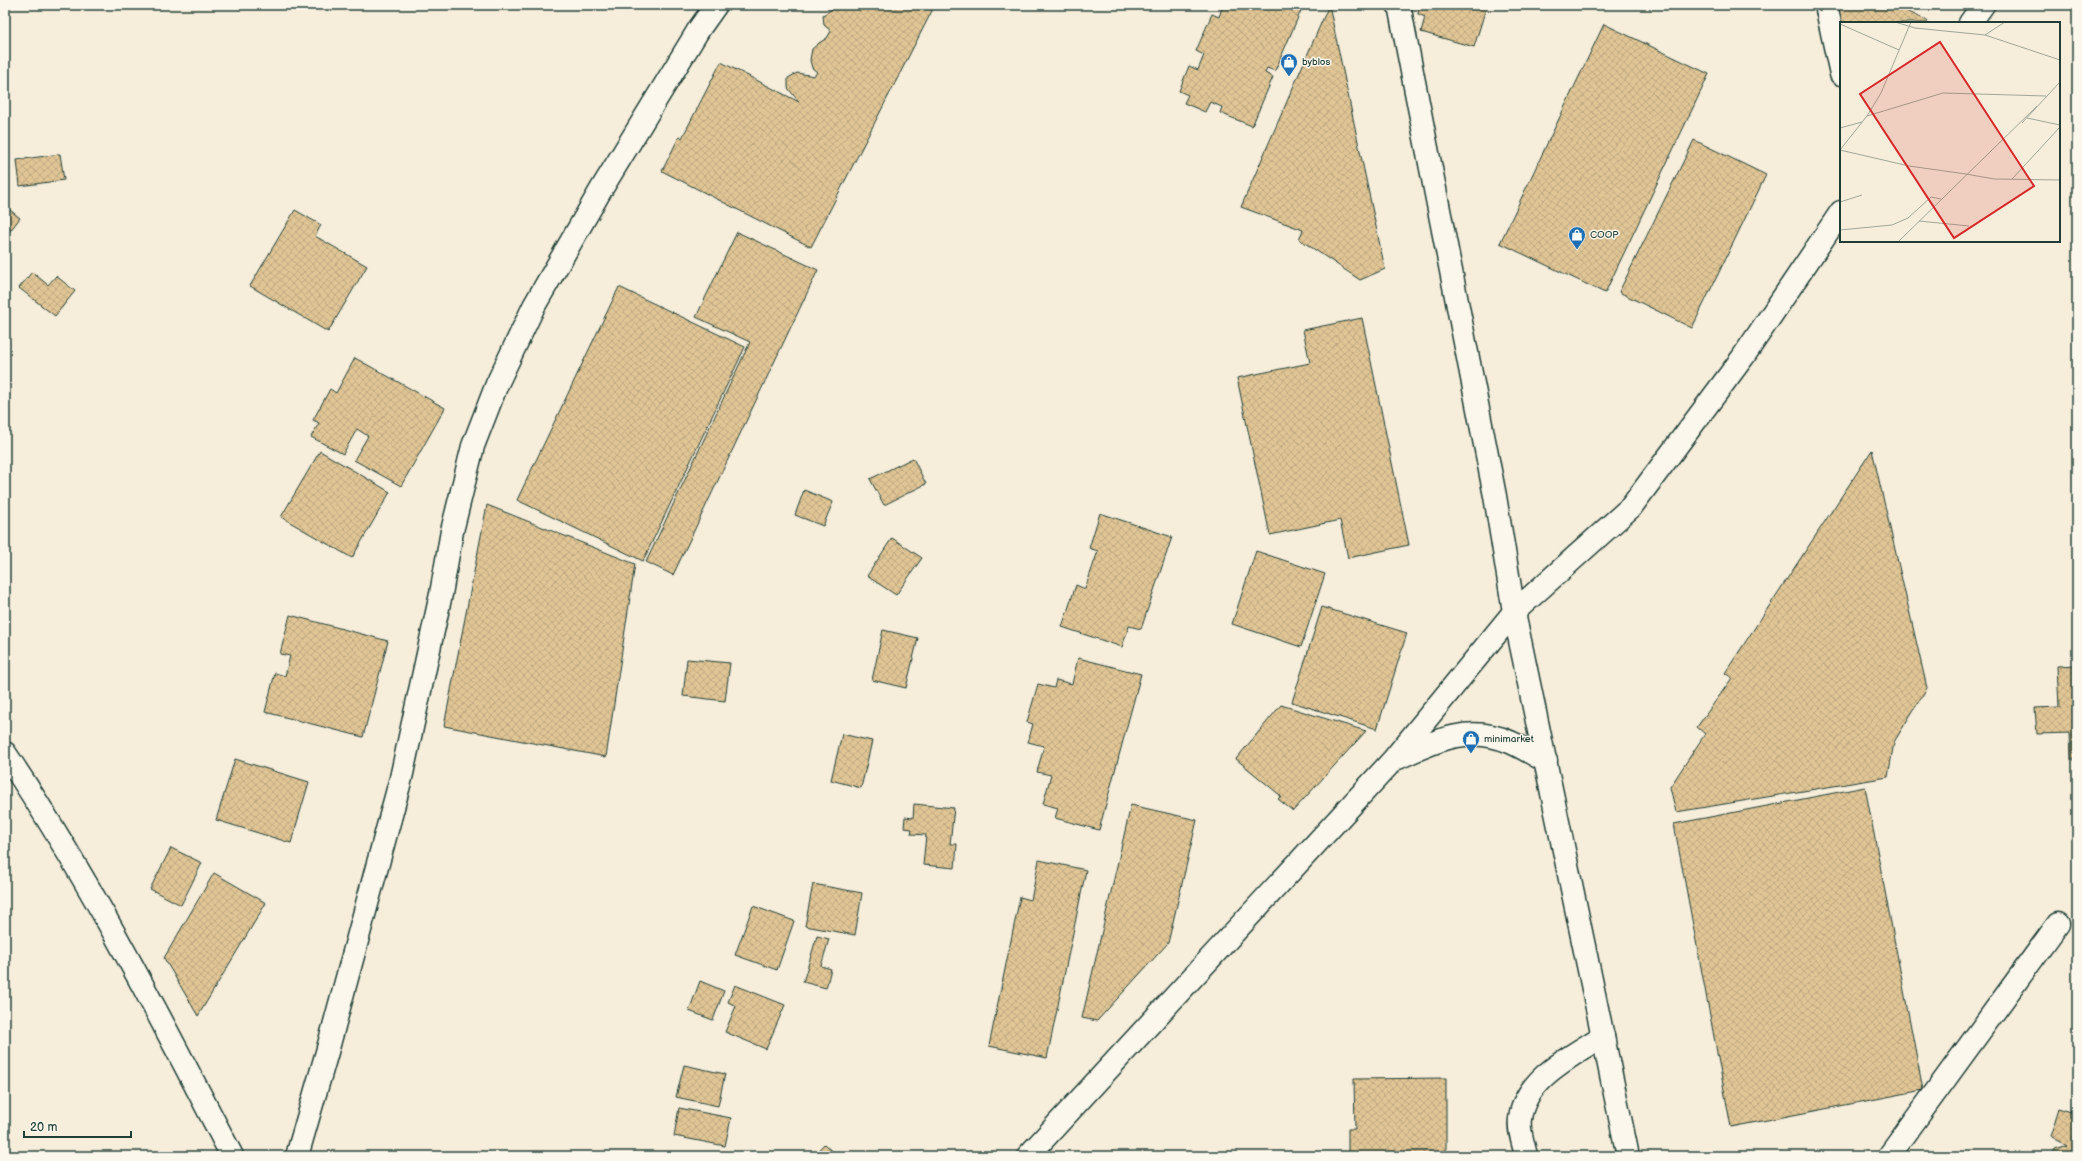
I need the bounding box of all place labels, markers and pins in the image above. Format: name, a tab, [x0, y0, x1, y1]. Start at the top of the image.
shop icon: byblos	[1279, 52, 1299, 77]
place label: byblos	[1302, 56, 1330, 68]
shop icon: COOP	[1567, 225, 1587, 250]
place label: COOP	[1590, 229, 1619, 241]
shop icon: minimarket	[1461, 729, 1481, 754]
place label: minimarket	[1484, 733, 1534, 745]

